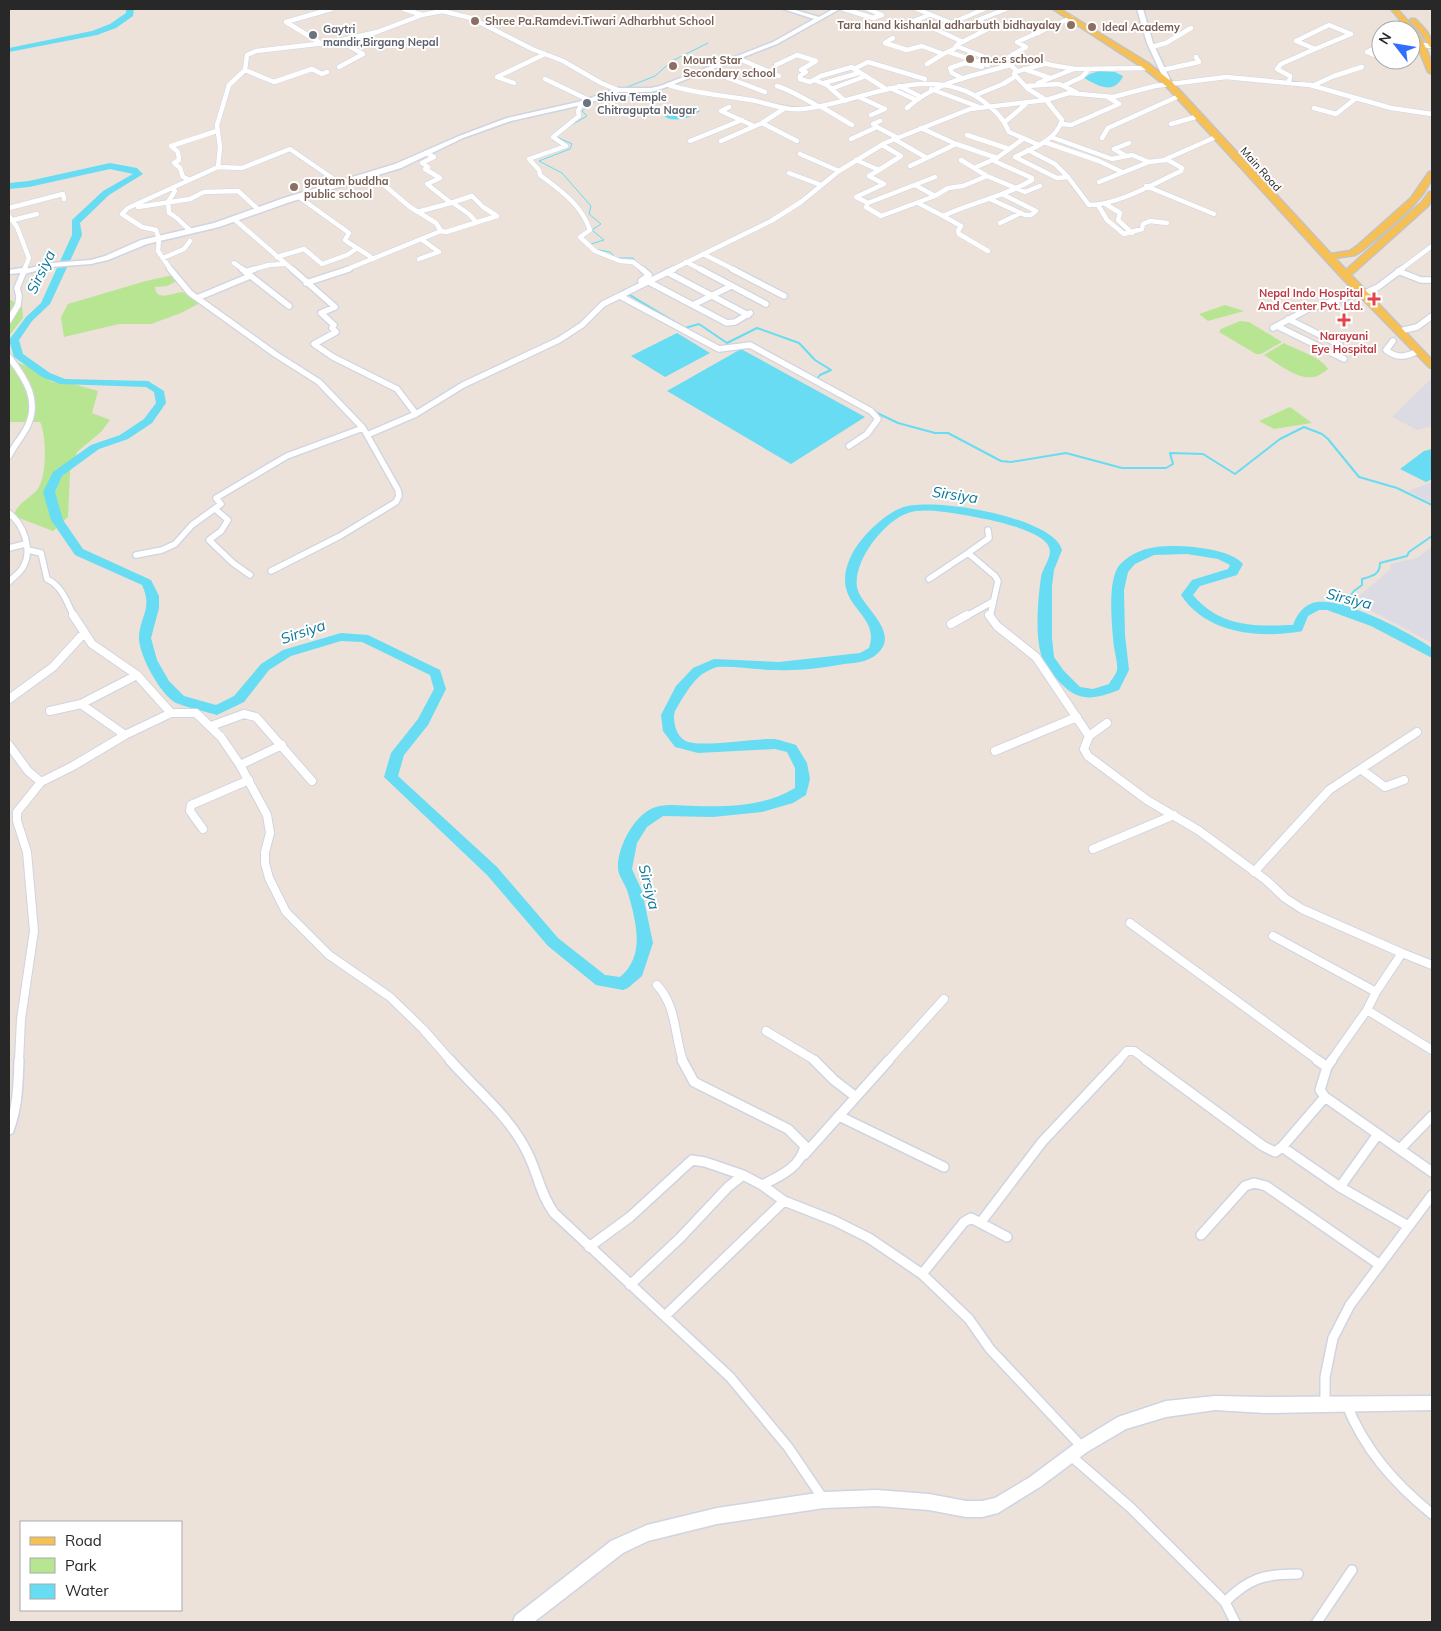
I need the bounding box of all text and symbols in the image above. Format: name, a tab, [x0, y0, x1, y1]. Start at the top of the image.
place label: Shree Pa.Ramdevi.Tiwari Adharbhut School	[485, 14, 714, 28]
marker: Shree Pa.Ramdevi.Tiwari Adharbhut School	[469, 15, 481, 27]
place label: Tara hand kishanlal adharbuth bidhayalay	[837, 18, 1061, 32]
marker: Tara hand kishanlal adharbuth bidhayalay	[1065, 19, 1077, 31]
place label: Ideal Academy	[1102, 20, 1180, 34]
north arrow	[1371, 20, 1421, 70]
marker: Ideal Academy	[1086, 21, 1098, 33]
place label: Gaytri mandir,Birgang Nepal	[323, 22, 439, 49]
marker: Gaytri mandir,Birgang Nepal	[307, 29, 319, 41]
text: N	[1374, 29, 1395, 47]
place label: m.e.s school	[980, 52, 1043, 66]
place label: Mount Star Secondary school	[683, 53, 776, 80]
marker: m.e.s school	[964, 53, 976, 65]
marker: Mount Star Secondary school	[667, 60, 679, 72]
place label: Shiva Temple Chitragupta Nagar	[597, 90, 697, 117]
marker: Shiva Temple Chitragupta Nagar	[581, 97, 593, 109]
street label: Main Road	[1237, 144, 1285, 194]
place label: gautam buddha public school	[304, 174, 389, 201]
marker: gautam buddha public school	[288, 181, 300, 193]
water label: Sirsiya	[22, 247, 59, 297]
place label: Nepal Indo Hospital And Center Pvt. Ltd.	[1258, 286, 1363, 313]
marker: Nepal Indo Hospital And Center Pvt. Ltd.	[1367, 292, 1381, 306]
marker: Narayani Eye Hospital	[1337, 313, 1351, 327]
place label: Narayani Eye Hospital	[1311, 329, 1377, 356]
water label: Sirsiya	[931, 482, 979, 507]
water label: Sirsiya	[1324, 584, 1374, 613]
water label: Sirsiya	[278, 615, 328, 648]
water label: Sirsiya	[635, 862, 664, 912]
legend	[20, 1521, 182, 1611]
text: Road	[65, 1531, 102, 1550]
text: Park	[65, 1556, 97, 1575]
text: Water	[65, 1581, 109, 1600]

